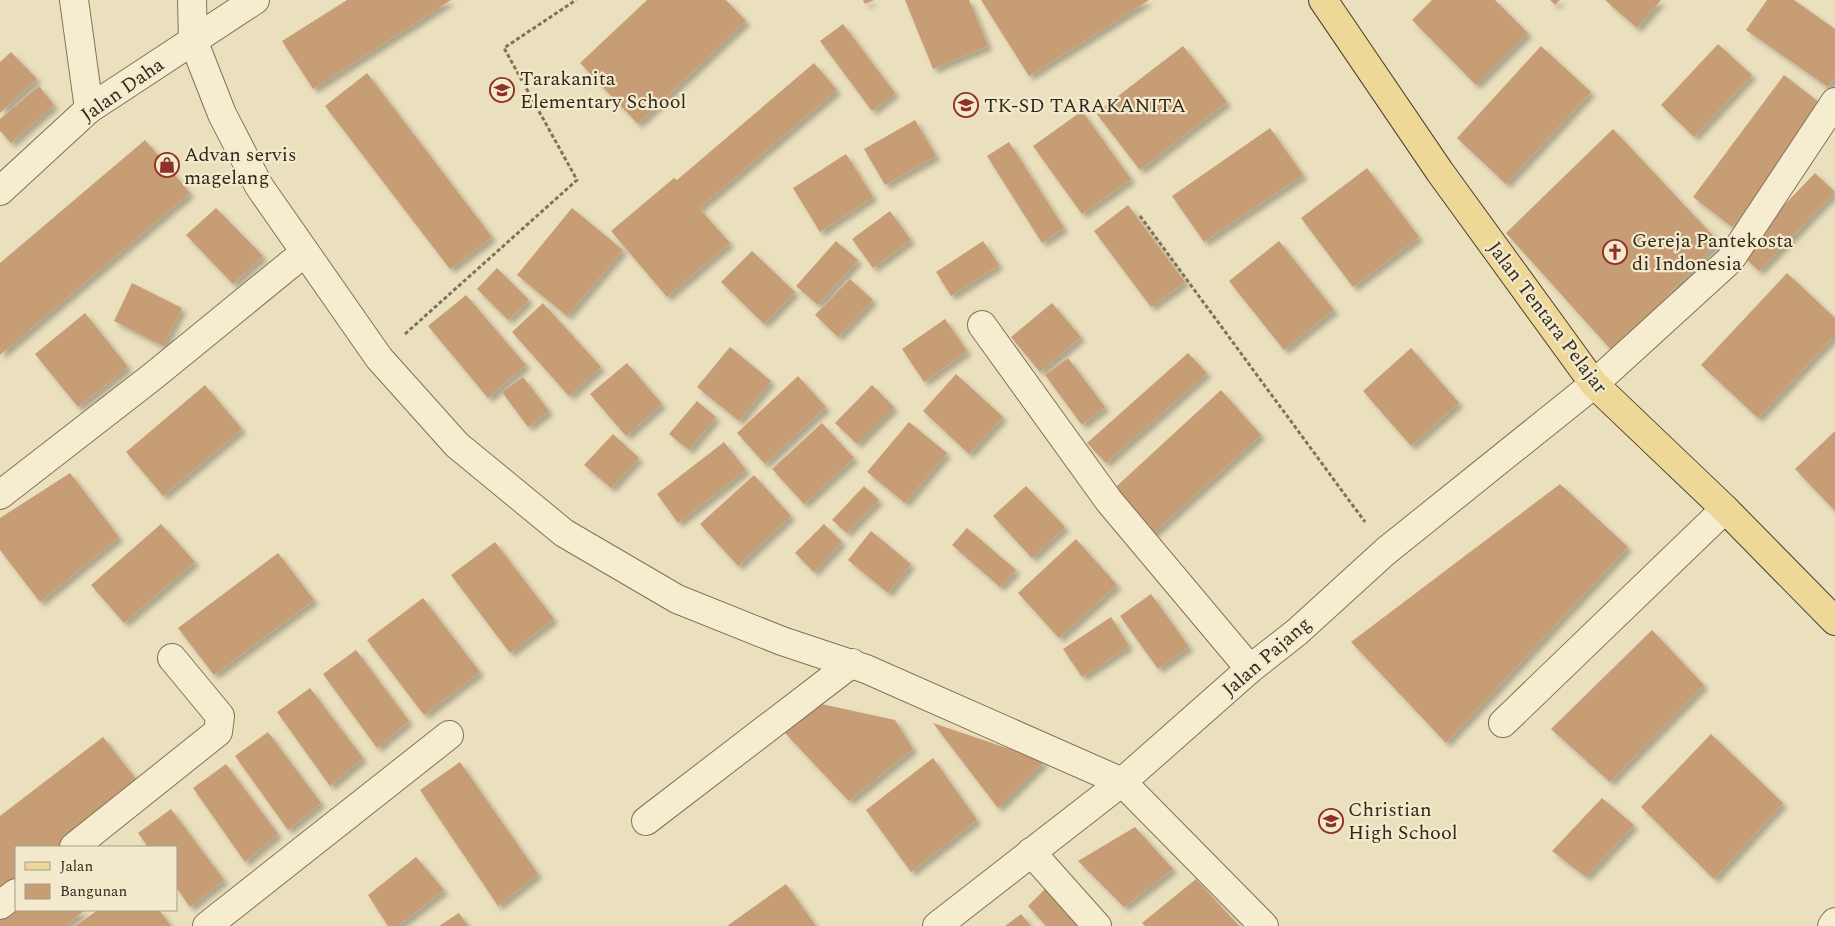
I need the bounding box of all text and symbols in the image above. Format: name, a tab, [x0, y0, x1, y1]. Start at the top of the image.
street label: Jalan Daha	[75, 50, 171, 130]
place label: Tarakanita Elementary School	[520, 64, 686, 117]
school or university icon: Tarakanita Elementary School	[489, 77, 515, 103]
place label: TK-SD TARAKANITA	[984, 91, 1186, 121]
school or university icon: TK-SD TARAKANITA	[953, 92, 979, 118]
place label: Advan servis magelang	[184, 140, 297, 193]
shop icon: Advan servis magelang	[154, 152, 180, 178]
place label: Gereja Pantekosta di Indonesia	[1632, 226, 1793, 279]
street label: Jalan Tentara Pelajar	[1480, 235, 1615, 400]
church icon: Gereja Pantekosta di Indonesia	[1602, 239, 1628, 265]
street label: Jalan Pajang	[1215, 609, 1318, 704]
place label: Christian High School	[1348, 795, 1458, 848]
school or university icon: Christian High School	[1318, 808, 1344, 834]
legend	[15, 846, 178, 911]
text: Jalan	[60, 855, 93, 878]
text: Bangunan	[60, 880, 127, 903]

